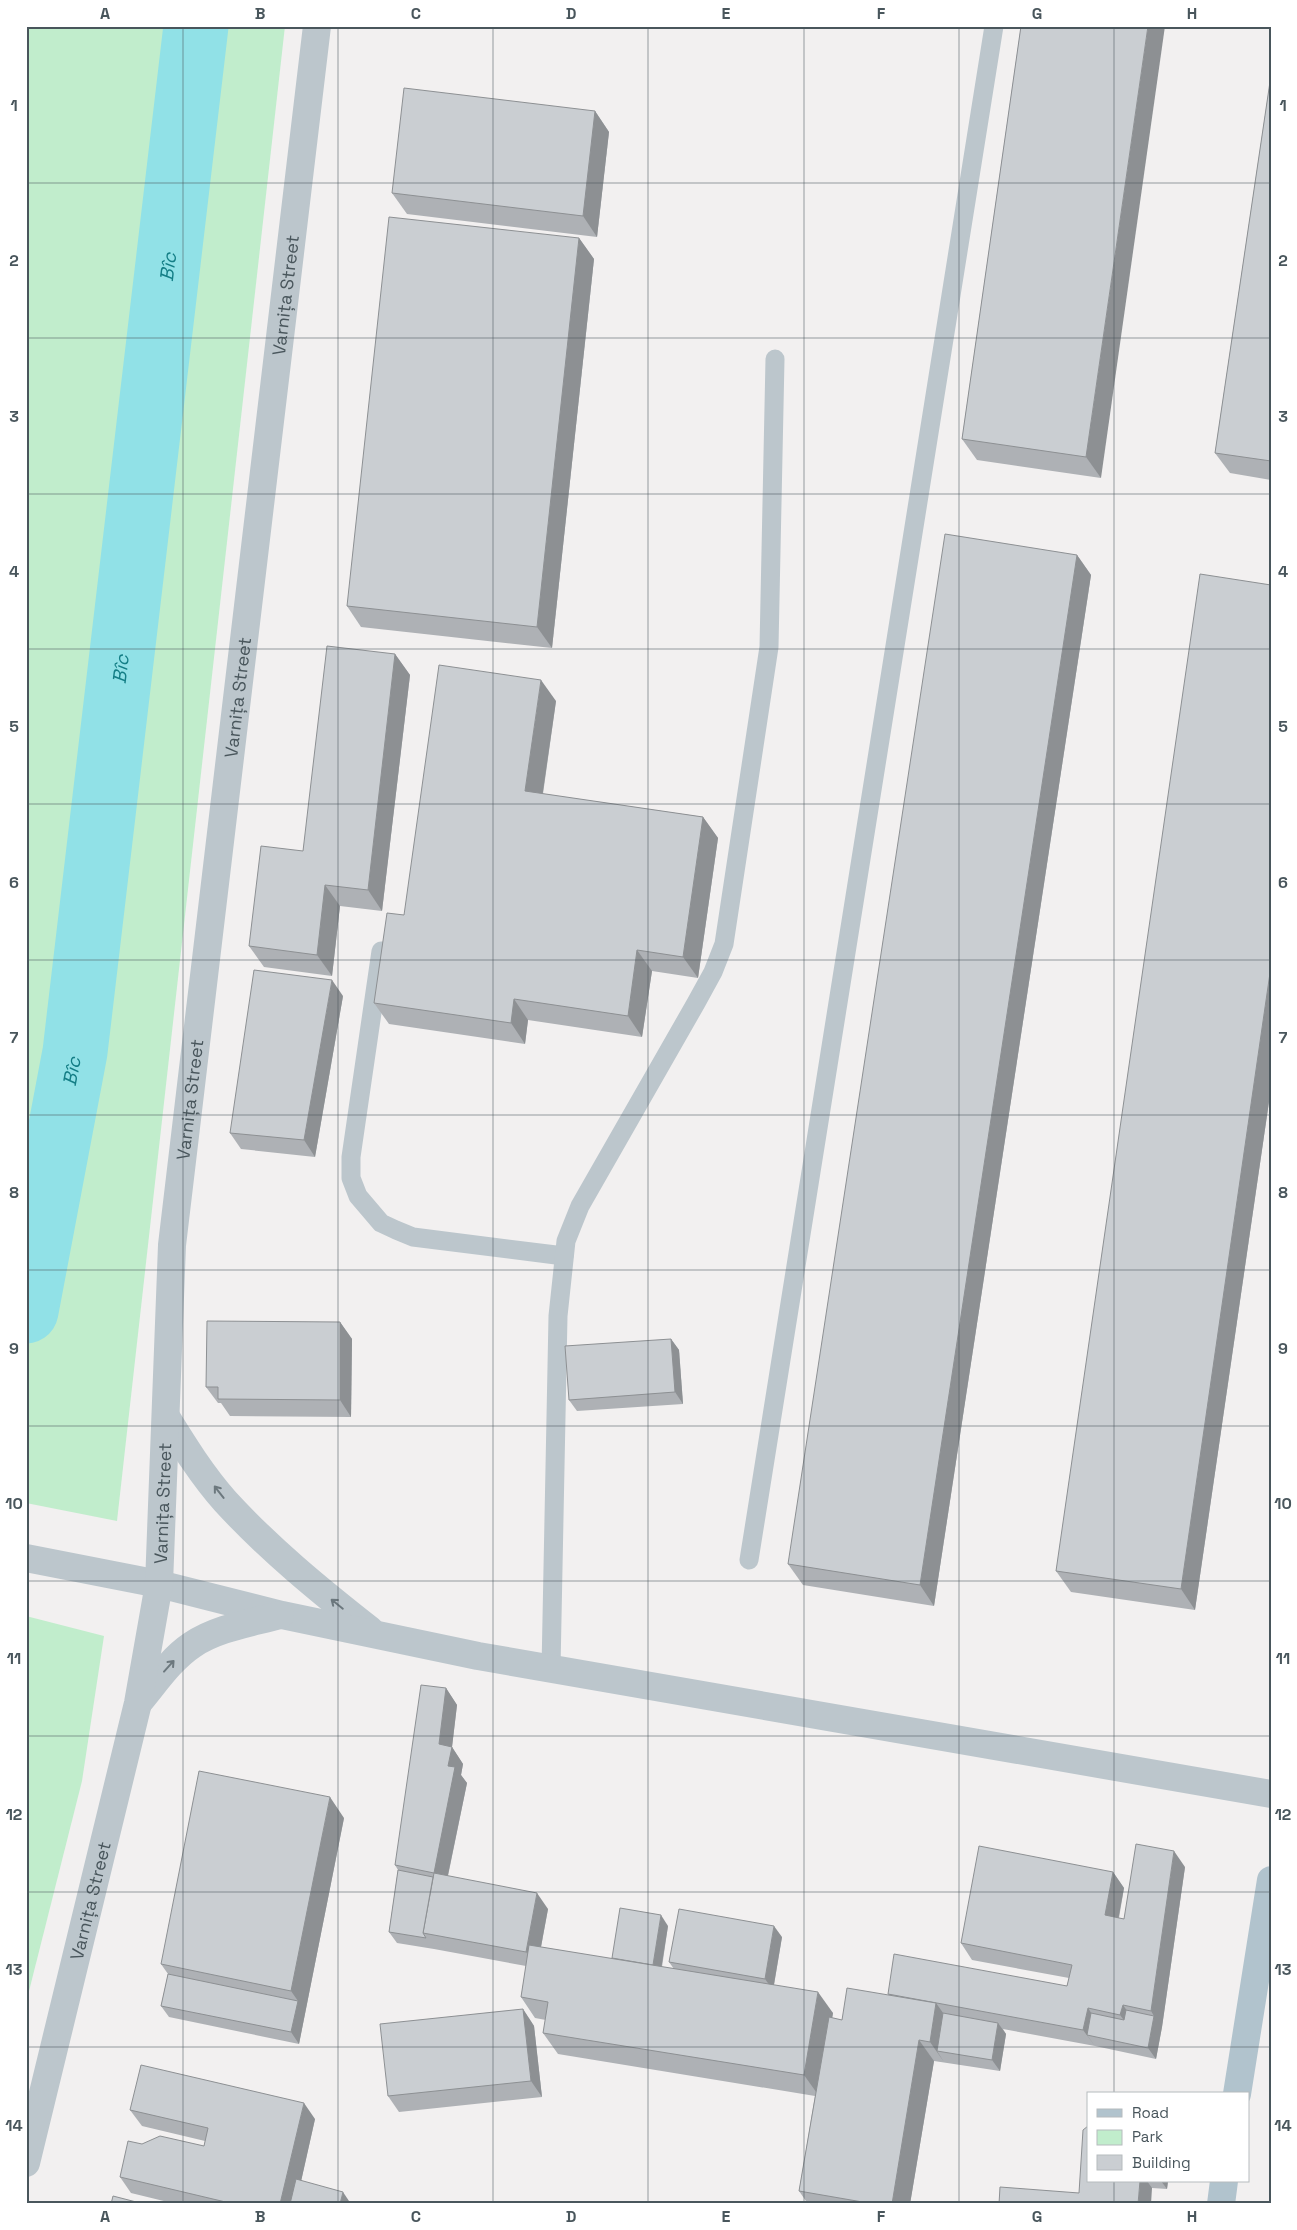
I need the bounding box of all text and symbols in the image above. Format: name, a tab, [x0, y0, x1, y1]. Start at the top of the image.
text: A	[100, 3, 110, 24]
text: B	[255, 3, 265, 24]
text: C	[411, 3, 421, 24]
text: D	[566, 3, 576, 24]
text: E	[722, 3, 731, 24]
text: F	[877, 3, 886, 24]
text: G	[1032, 3, 1042, 24]
text: H	[1187, 3, 1197, 24]
text: 1	[10, 95, 18, 116]
text: 1	[1279, 95, 1287, 116]
street label: Varnița Street	[266, 234, 304, 357]
text: 2	[9, 250, 19, 271]
water label: Bîc	[153, 250, 182, 283]
text: 2	[1278, 250, 1288, 271]
text: 3	[9, 406, 19, 427]
text: 3	[1278, 406, 1288, 427]
text: 4	[9, 561, 19, 582]
text: 4	[1278, 561, 1288, 582]
street label: Varnița Street	[219, 636, 256, 759]
water label: Bîc	[106, 653, 134, 685]
text: 5	[9, 716, 19, 737]
text: 5	[1278, 716, 1288, 737]
text: 6	[9, 872, 19, 893]
text: 6	[1278, 872, 1288, 893]
text: 7	[10, 1027, 19, 1048]
text: 7	[1279, 1027, 1288, 1048]
street label: Varnița Street	[171, 1038, 208, 1161]
water label: Bîc	[56, 1054, 86, 1088]
text: 8	[9, 1182, 19, 1203]
text: 8	[1278, 1182, 1288, 1203]
text: 9	[9, 1338, 19, 1359]
text: 9	[1278, 1338, 1288, 1359]
street label: Varnița Street	[148, 1442, 176, 1564]
one-way arrow	[213, 1486, 224, 1499]
text: 10	[5, 1493, 23, 1514]
text: 10	[1274, 1493, 1292, 1514]
one-way arrow	[330, 1598, 343, 1609]
text: 11	[7, 1648, 21, 1669]
text: 11	[1276, 1648, 1290, 1669]
one-way arrow	[163, 1660, 175, 1673]
text: 12	[6, 1804, 22, 1825]
text: 12	[1275, 1804, 1291, 1825]
street label: Varnița Street	[64, 1839, 115, 1962]
text: 13	[6, 1959, 23, 1980]
text: 13	[1275, 1959, 1292, 1980]
legend	[1087, 2092, 1250, 2182]
text: Road	[1132, 2103, 1169, 2122]
text: 14	[5, 2115, 23, 2136]
text: 14	[1274, 2115, 1292, 2136]
text: Park	[1132, 2127, 1163, 2146]
text: Building	[1132, 2153, 1191, 2172]
text: A	[100, 2206, 110, 2227]
text: B	[255, 2206, 265, 2227]
text: C	[411, 2206, 421, 2227]
text: D	[566, 2206, 576, 2227]
text: E	[722, 2206, 731, 2227]
text: F	[877, 2206, 886, 2227]
text: G	[1032, 2206, 1042, 2227]
text: H	[1187, 2206, 1197, 2227]

